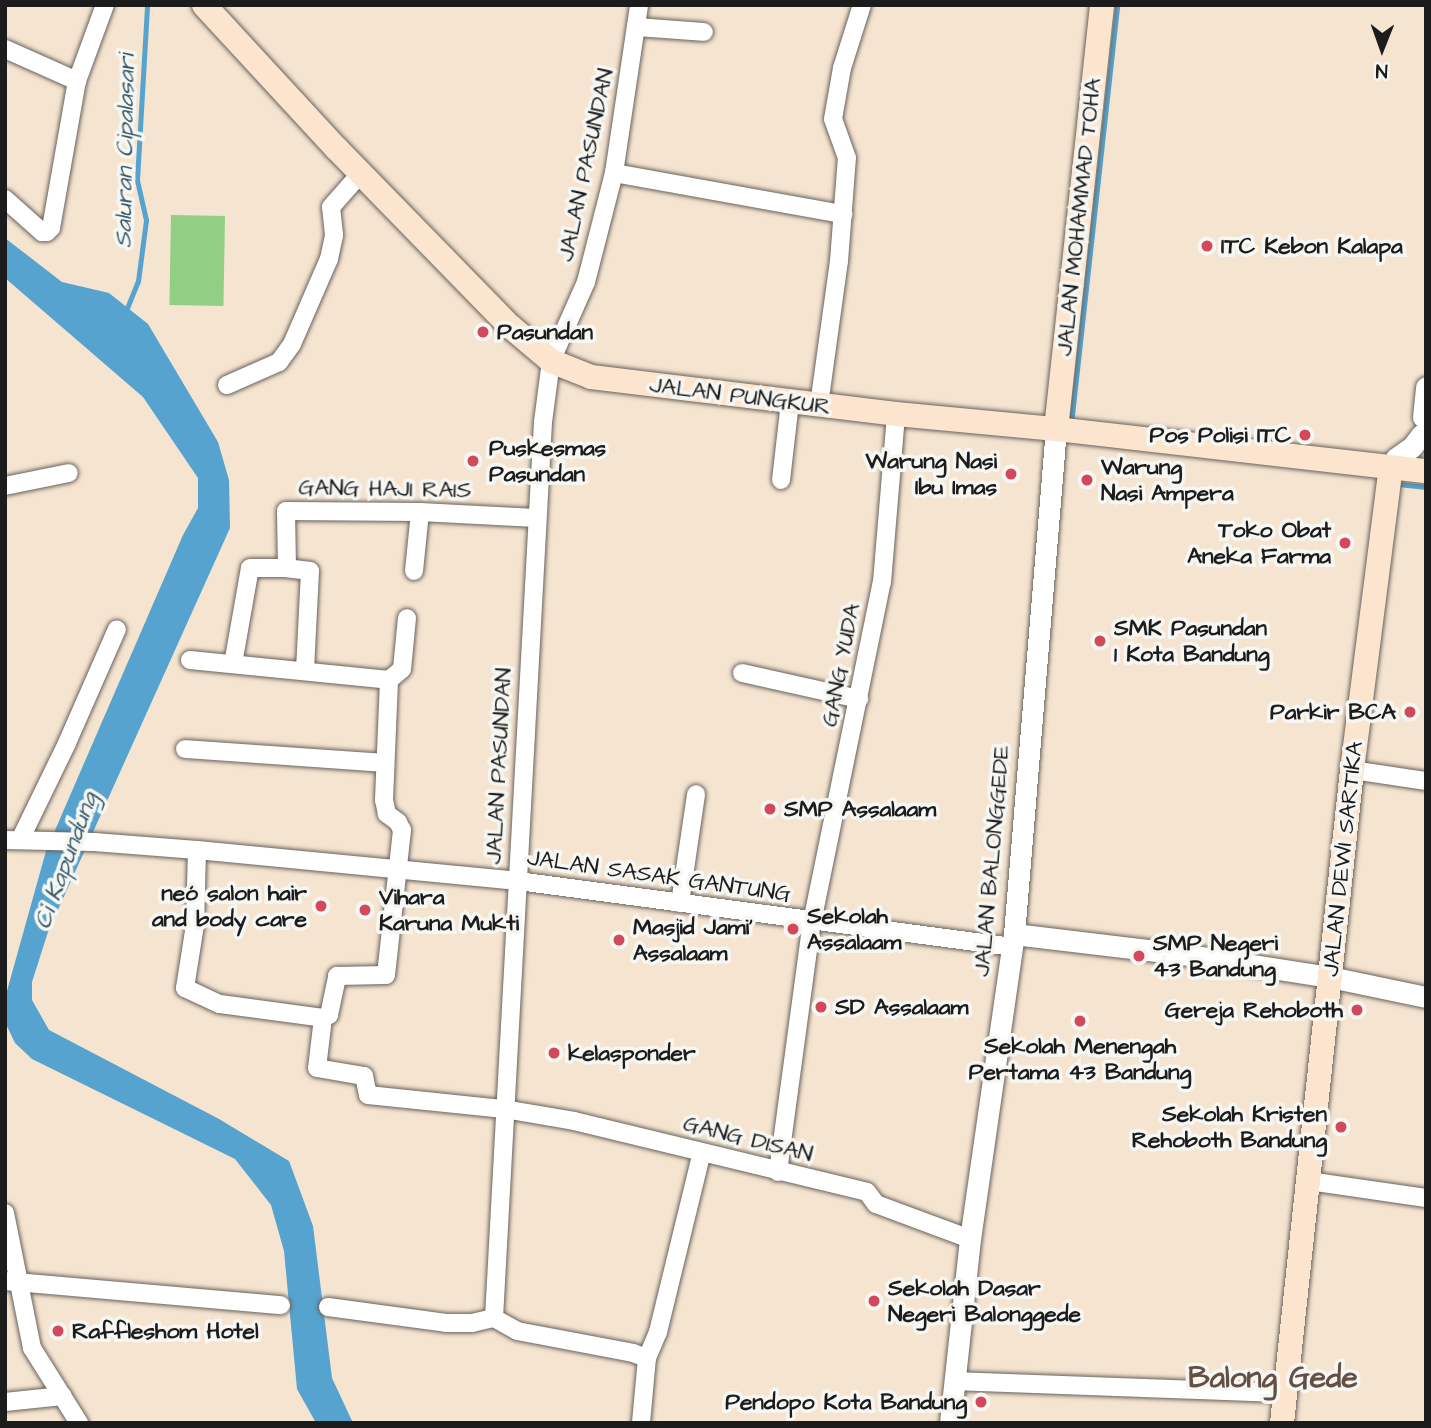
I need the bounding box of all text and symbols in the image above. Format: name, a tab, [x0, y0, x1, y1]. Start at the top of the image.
north arrow	[1347, 14, 1417, 84]
water label: Saluran Cipalasari	[110, 54, 142, 248]
text: N	[1375, 57, 1388, 84]
street label: JALAN PASUNDAN	[552, 66, 620, 264]
street label: JALAN MOHAMMAD TOHA	[1051, 77, 1107, 357]
place label: ITC Kebon Kalapa	[1221, 232, 1403, 260]
marker: ITC Kebon Kalapa	[1199, 238, 1215, 254]
place label: Pasundan	[497, 318, 593, 346]
marker: Pasundan	[475, 324, 491, 340]
street label: JALAN PUNGKUR	[648, 371, 832, 421]
place label: Pos Polisi ITC	[1150, 421, 1291, 449]
marker: Pos Polisi ITC	[1297, 427, 1313, 443]
place label: Puskesmas Pasundan	[489, 434, 606, 488]
place label: Warung Nasi Ibu Imas	[866, 447, 997, 501]
marker: Puskesmas Pasundan	[463, 451, 483, 471]
place label: Warung Nasi Ampera	[1101, 453, 1234, 507]
marker: Warung Nasi Ibu Imas	[1003, 466, 1019, 482]
marker: Warung Nasi Ampera	[1079, 472, 1095, 488]
street label: GANG HAJI RAIS	[298, 474, 472, 504]
place label: Toko Obat Aneka Farma	[1187, 516, 1331, 570]
marker: Toko Obat Aneka Farma	[1337, 535, 1353, 551]
street label: GANG YUDA	[816, 601, 866, 729]
place label: SMK Pasundan 1 Kota Bandung	[1114, 614, 1270, 668]
marker: SMK Pasundan 1 Kota Bandung	[1092, 633, 1108, 649]
street label: JALAN PASUNDAN	[480, 667, 518, 865]
place label: Parkir BCA	[1270, 698, 1396, 726]
marker: Parkir BCA	[1402, 704, 1418, 720]
street label: JALAN DEWI SARTIKA	[1317, 740, 1369, 978]
street label: JALAN BALONGGEDE	[968, 744, 1016, 978]
water label: Ci Kapundung	[29, 789, 105, 933]
place label: SMP Assalaam	[784, 795, 936, 823]
marker: SMP Assalaam	[762, 801, 778, 817]
street label: JALAN SASAK GANTUNG	[525, 844, 793, 908]
place label: neó salon hair and body care	[152, 879, 307, 933]
place label: Vihara Karuna Mukti	[379, 883, 519, 937]
marker: neó salon hair and body care	[313, 898, 329, 914]
marker: Vihara Karuna Mukti	[357, 902, 373, 918]
place label: Sekolah Assalaam	[807, 902, 901, 956]
place label: Masjid Jami' Assalaam	[633, 913, 753, 967]
marker: Sekolah Assalaam	[785, 921, 801, 937]
place label: SMP Negeri 43 Bandung	[1153, 929, 1278, 983]
marker: Masjid Jami' Assalaam	[611, 932, 627, 948]
marker: SMP Negeri 43 Bandung	[1131, 948, 1147, 964]
place label: SD Assalaam	[835, 993, 968, 1021]
place label: Gereja Rehoboth	[1165, 996, 1343, 1024]
marker: SD Assalaam	[813, 999, 829, 1015]
marker: Gereja Rehoboth	[1349, 1002, 1365, 1018]
marker: Sekolah Menengah Pertama 43 Bandung	[1072, 1013, 1088, 1029]
place label: Sekolah Menengah Pertama 43 Bandung	[969, 1032, 1191, 1086]
place label: kelasponder	[568, 1039, 696, 1067]
marker: kelasponder	[546, 1045, 562, 1061]
place label: Sekolah Kristen Rehoboth Bandung	[1132, 1100, 1327, 1154]
street label: GANG DISAN	[680, 1110, 816, 1168]
marker: Sekolah Kristen Rehoboth Bandung	[1333, 1119, 1349, 1135]
place label: Sekolah Dasar Negeri Balonggede	[888, 1274, 1081, 1328]
marker: Sekolah Dasar Negeri Balonggede	[866, 1293, 882, 1309]
place label: Raffleshom Hotel	[72, 1317, 259, 1345]
marker: Raffleshom Hotel	[50, 1323, 66, 1339]
district label: Balong Gede	[1188, 1360, 1358, 1396]
place label: Pendopo Kota Bandung	[725, 1388, 967, 1416]
marker: Pendopo Kota Bandung	[973, 1394, 989, 1410]

